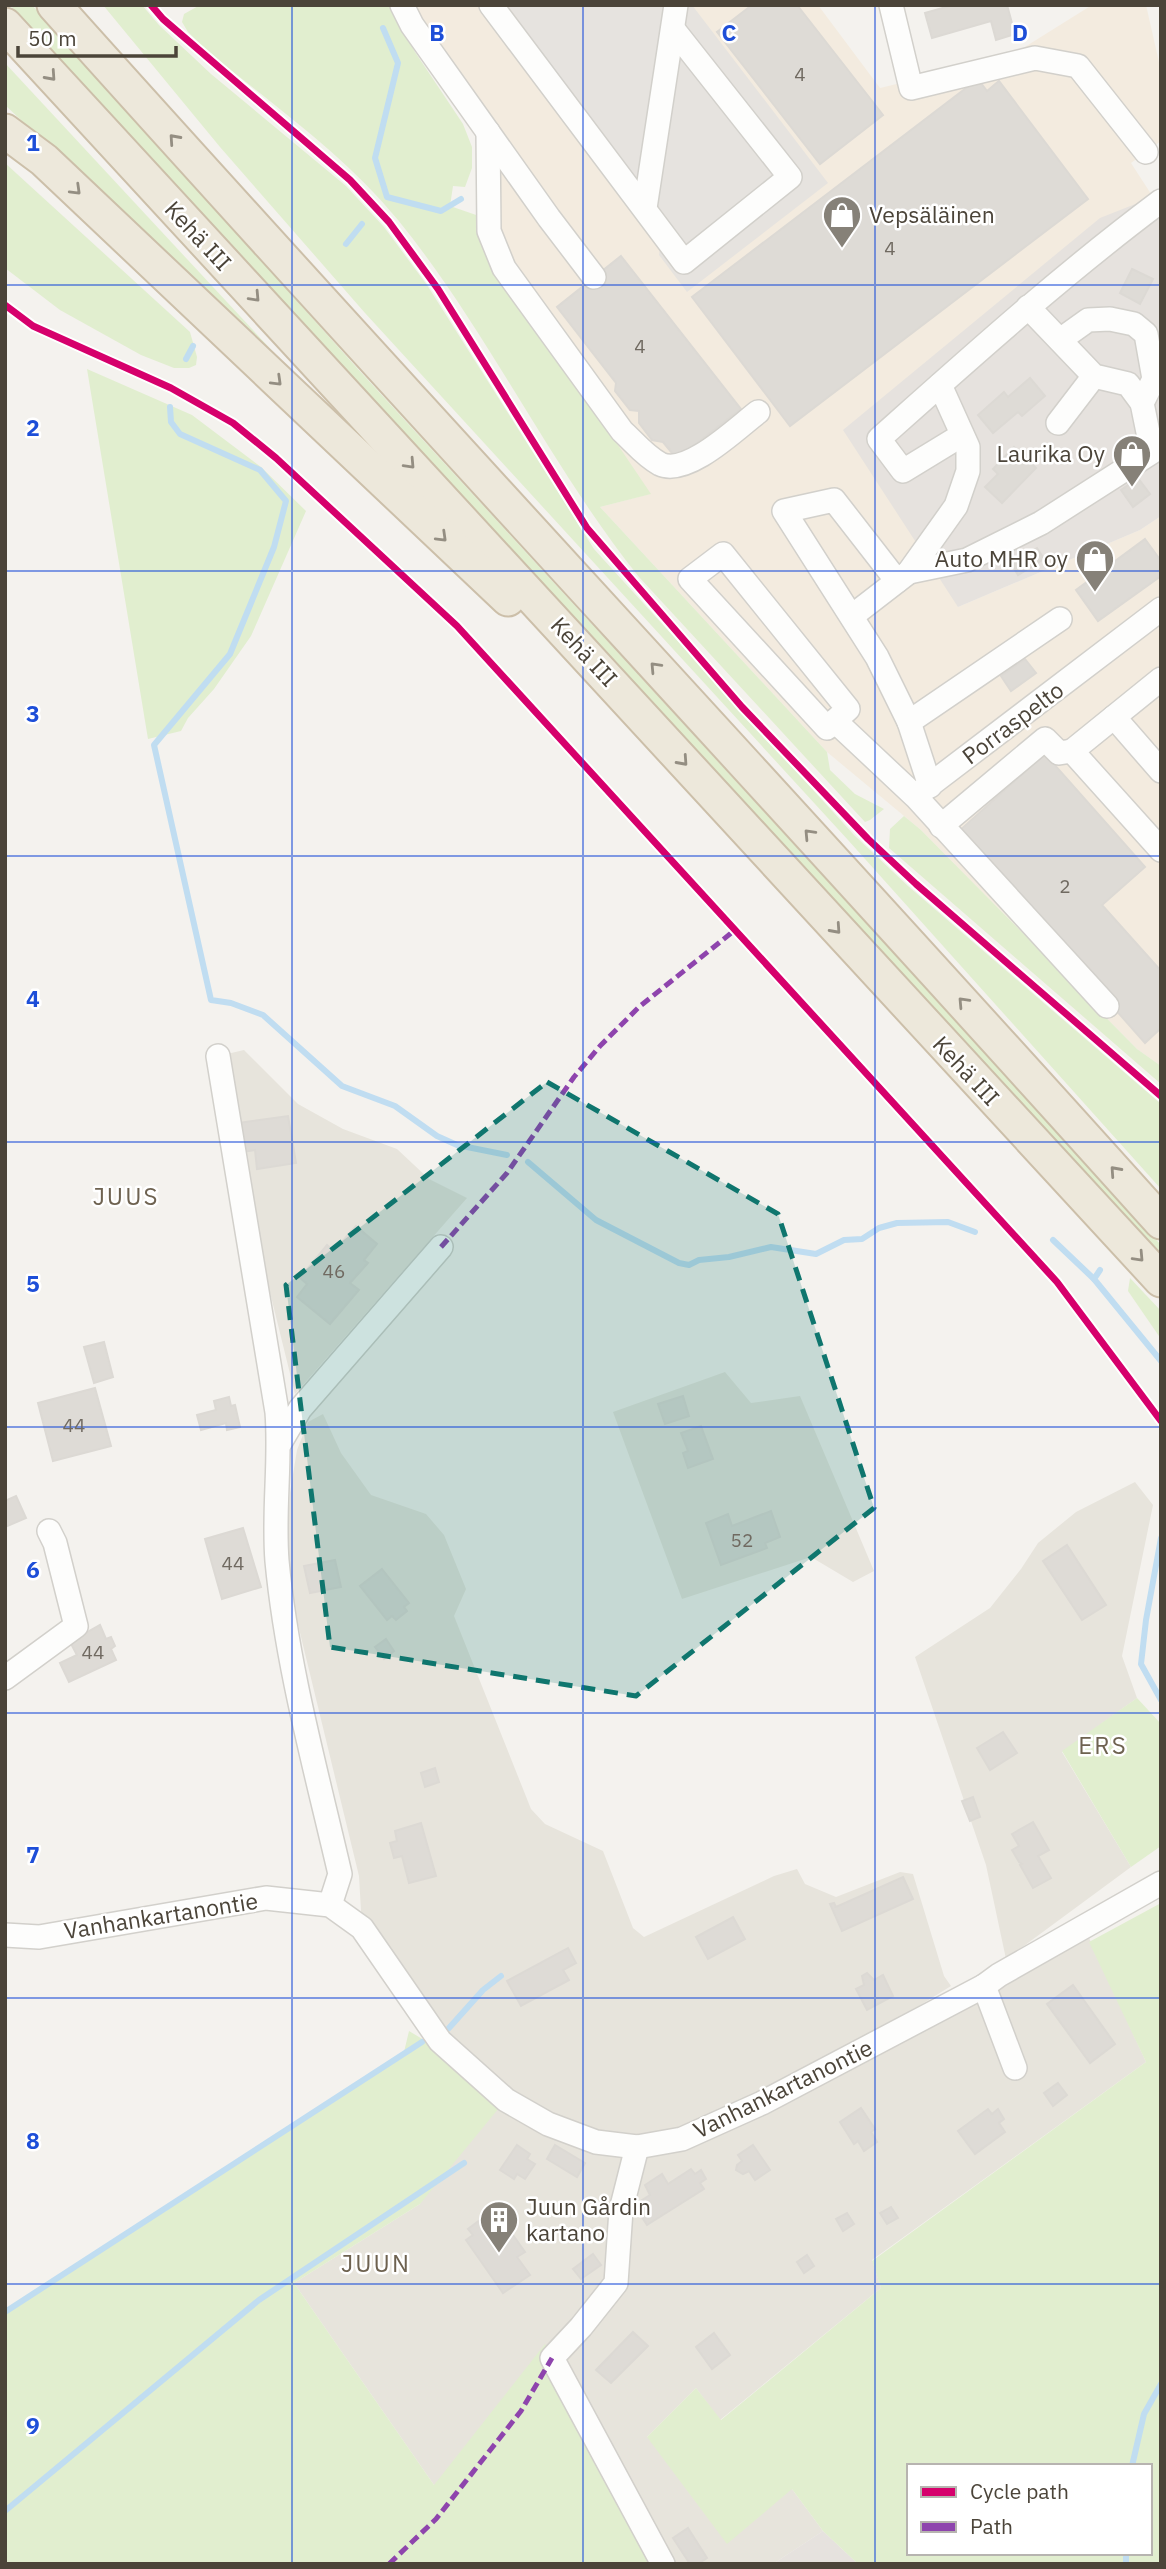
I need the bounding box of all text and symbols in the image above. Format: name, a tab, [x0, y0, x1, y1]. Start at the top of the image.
scale bar	[18, 14, 175, 58]
text: B	[429, 17, 445, 47]
text: C	[722, 17, 737, 47]
text: D	[1012, 17, 1028, 47]
text: 50 m	[28, 24, 77, 52]
house number: 4	[794, 62, 806, 86]
one-way arrow	[43, 68, 55, 81]
text: 1	[26, 127, 40, 157]
one-way arrow	[170, 135, 182, 148]
one-way arrow	[68, 182, 81, 195]
street label: Kehä III	[159, 194, 239, 277]
shop icon: Vepsäläinen	[821, 194, 863, 249]
place label: Vepsäläinen	[869, 199, 995, 229]
house number: 4	[884, 236, 896, 260]
one-way arrow	[247, 289, 259, 302]
house number: 4	[634, 334, 646, 358]
one-way arrow	[269, 372, 282, 385]
text: 2	[26, 412, 40, 442]
shop icon: Laurika Oy	[1111, 433, 1153, 488]
place label: Laurika Oy	[996, 438, 1106, 468]
one-way arrow	[401, 456, 414, 469]
one-way arrow	[433, 529, 446, 542]
shop icon: Auto MHR oy	[1074, 538, 1116, 593]
place label: Auto MHR oy	[935, 543, 1069, 573]
street label: Kehä III	[545, 610, 625, 693]
one-way arrow	[650, 662, 663, 675]
street label: Porraspelto	[956, 674, 1069, 770]
text: 3	[26, 698, 40, 728]
one-way arrow	[675, 753, 687, 766]
one-way arrow	[805, 829, 817, 842]
house number: 2	[1059, 874, 1071, 898]
one-way arrow	[828, 921, 841, 934]
text: 4	[26, 983, 40, 1013]
one-way arrow	[959, 997, 971, 1010]
street label: Kehä III	[927, 1029, 1007, 1112]
one-way arrow	[1111, 1166, 1123, 1179]
district label: JUUS	[93, 1180, 159, 1212]
one-way arrow	[1131, 1249, 1143, 1262]
house number: 46	[323, 1259, 345, 1283]
text: 5	[26, 1268, 40, 1298]
house number: 44	[63, 1413, 85, 1437]
house number: 52	[731, 1528, 753, 1552]
house number: 44	[222, 1551, 244, 1575]
text: 6	[26, 1554, 40, 1584]
house number: 44	[82, 1640, 104, 1664]
district label: ERS	[1078, 1729, 1128, 1761]
text: 7	[26, 1839, 40, 1869]
street label: Vanhankartanontie	[62, 1885, 260, 1945]
street label: Vanhankartanontie	[688, 2032, 877, 2144]
text: 8	[26, 2125, 40, 2155]
place label: Juun Gårdin kartano	[526, 2191, 651, 2247]
building icon: Juun Gårdin kartano	[478, 2199, 520, 2254]
district label: JUUN	[341, 2247, 411, 2279]
text: 9	[26, 2410, 40, 2440]
legend	[907, 2464, 1152, 2555]
text: Cycle path	[970, 2477, 1069, 2505]
text: Path	[970, 2512, 1013, 2540]

